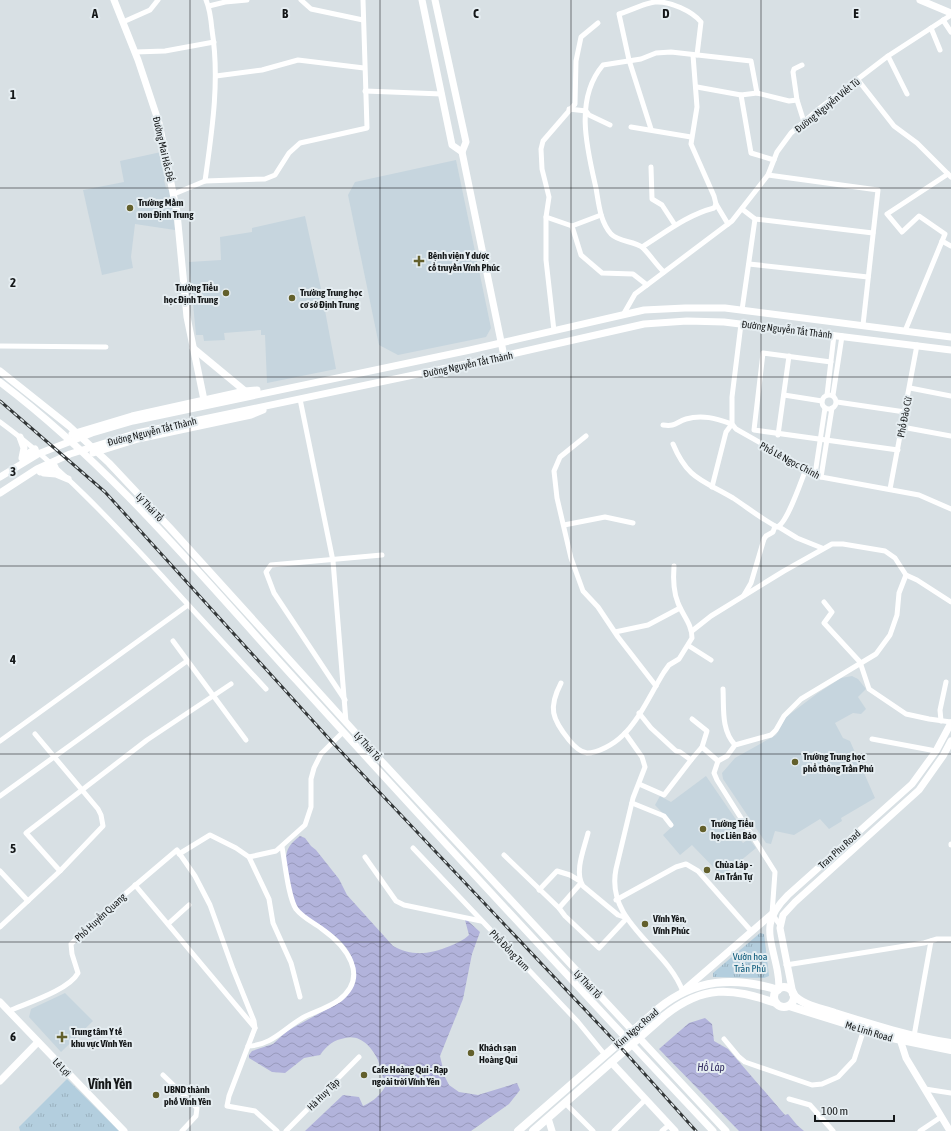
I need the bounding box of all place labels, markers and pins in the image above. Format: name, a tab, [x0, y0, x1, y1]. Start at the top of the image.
place label: Trường Mầm non Định Trung	[138, 197, 194, 220]
marker: Trường Mầm non Định Trung	[125, 203, 135, 213]
place label: Bệnh viện Y dược cổ truyền Vĩnh Phúc	[428, 250, 500, 273]
marker: Bệnh viện Y dược cổ truyền Vĩnh Phúc	[413, 255, 425, 267]
place label: Trường Tiểu học Định Trung	[164, 282, 219, 305]
place label: Trường Trung học cơ sở Định Trung	[300, 287, 362, 310]
marker: Trường Tiểu học Định Trung	[221, 288, 231, 298]
marker: Trường Trung học cơ sở Định Trung	[287, 293, 297, 303]
place label: Trường Trung học phổ thông Trần Phú	[803, 751, 874, 774]
marker: Trường Trung học phổ thông Trần Phú	[790, 757, 800, 767]
place label: Trường Tiểu học Liên Bảo	[711, 818, 757, 841]
marker: Trường Tiểu học Liên Bảo	[698, 824, 708, 834]
place label: Chùa Láp - An Trấn Tự	[714, 859, 753, 882]
marker: Chùa Láp - An Trấn Tự	[702, 865, 712, 875]
place label: Vĩnh Yên, Vĩnh Phúc	[652, 913, 690, 936]
marker: Vĩnh Yên, Vĩnh Phúc	[640, 919, 650, 929]
place label: Trung tâm Y tế khu vực Vĩnh Yên	[71, 1026, 132, 1049]
marker: Trung tâm Y tế khu vực Vĩnh Yên	[56, 1031, 68, 1043]
place label: Khách sạn Hoàng Qui	[479, 1042, 518, 1065]
marker: Khách sạn Hoàng Qui	[466, 1048, 476, 1058]
place label: Cafe Hoàng Qui - Rạp ngoài trời Vĩnh Yên	[372, 1064, 448, 1087]
marker: Cafe Hoàng Qui - Rạp ngoài trời Vĩnh Yên	[359, 1070, 369, 1080]
place label: UBND thành phố Vĩnh Yên	[164, 1084, 211, 1107]
marker: UBND thành phố Vĩnh Yên	[151, 1090, 161, 1100]

